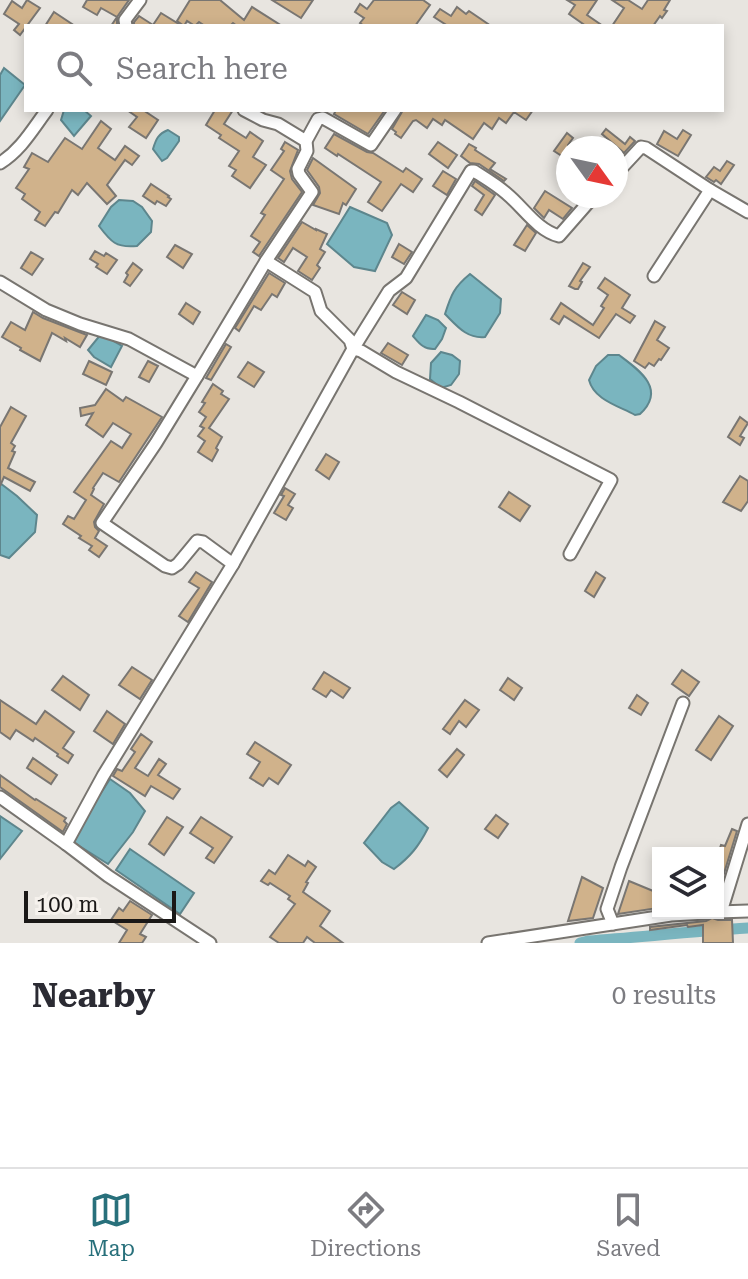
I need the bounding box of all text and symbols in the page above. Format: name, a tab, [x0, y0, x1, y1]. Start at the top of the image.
search box	[24, 24, 724, 112]
icon: search	[52, 46, 96, 90]
text: Search here	[116, 51, 288, 86]
north arrow	[556, 136, 628, 208]
map controls	[652, 847, 724, 919]
button: layers	[652, 847, 724, 919]
scale bar	[24, 887, 176, 923]
text: 100 m	[36, 892, 99, 917]
text: Nearby	[32, 975, 155, 1015]
text: 0 results	[612, 980, 716, 1010]
tab: Map	[88, 1188, 135, 1261]
tab: Directions	[310, 1188, 421, 1261]
tab: Saved	[596, 1188, 660, 1261]

